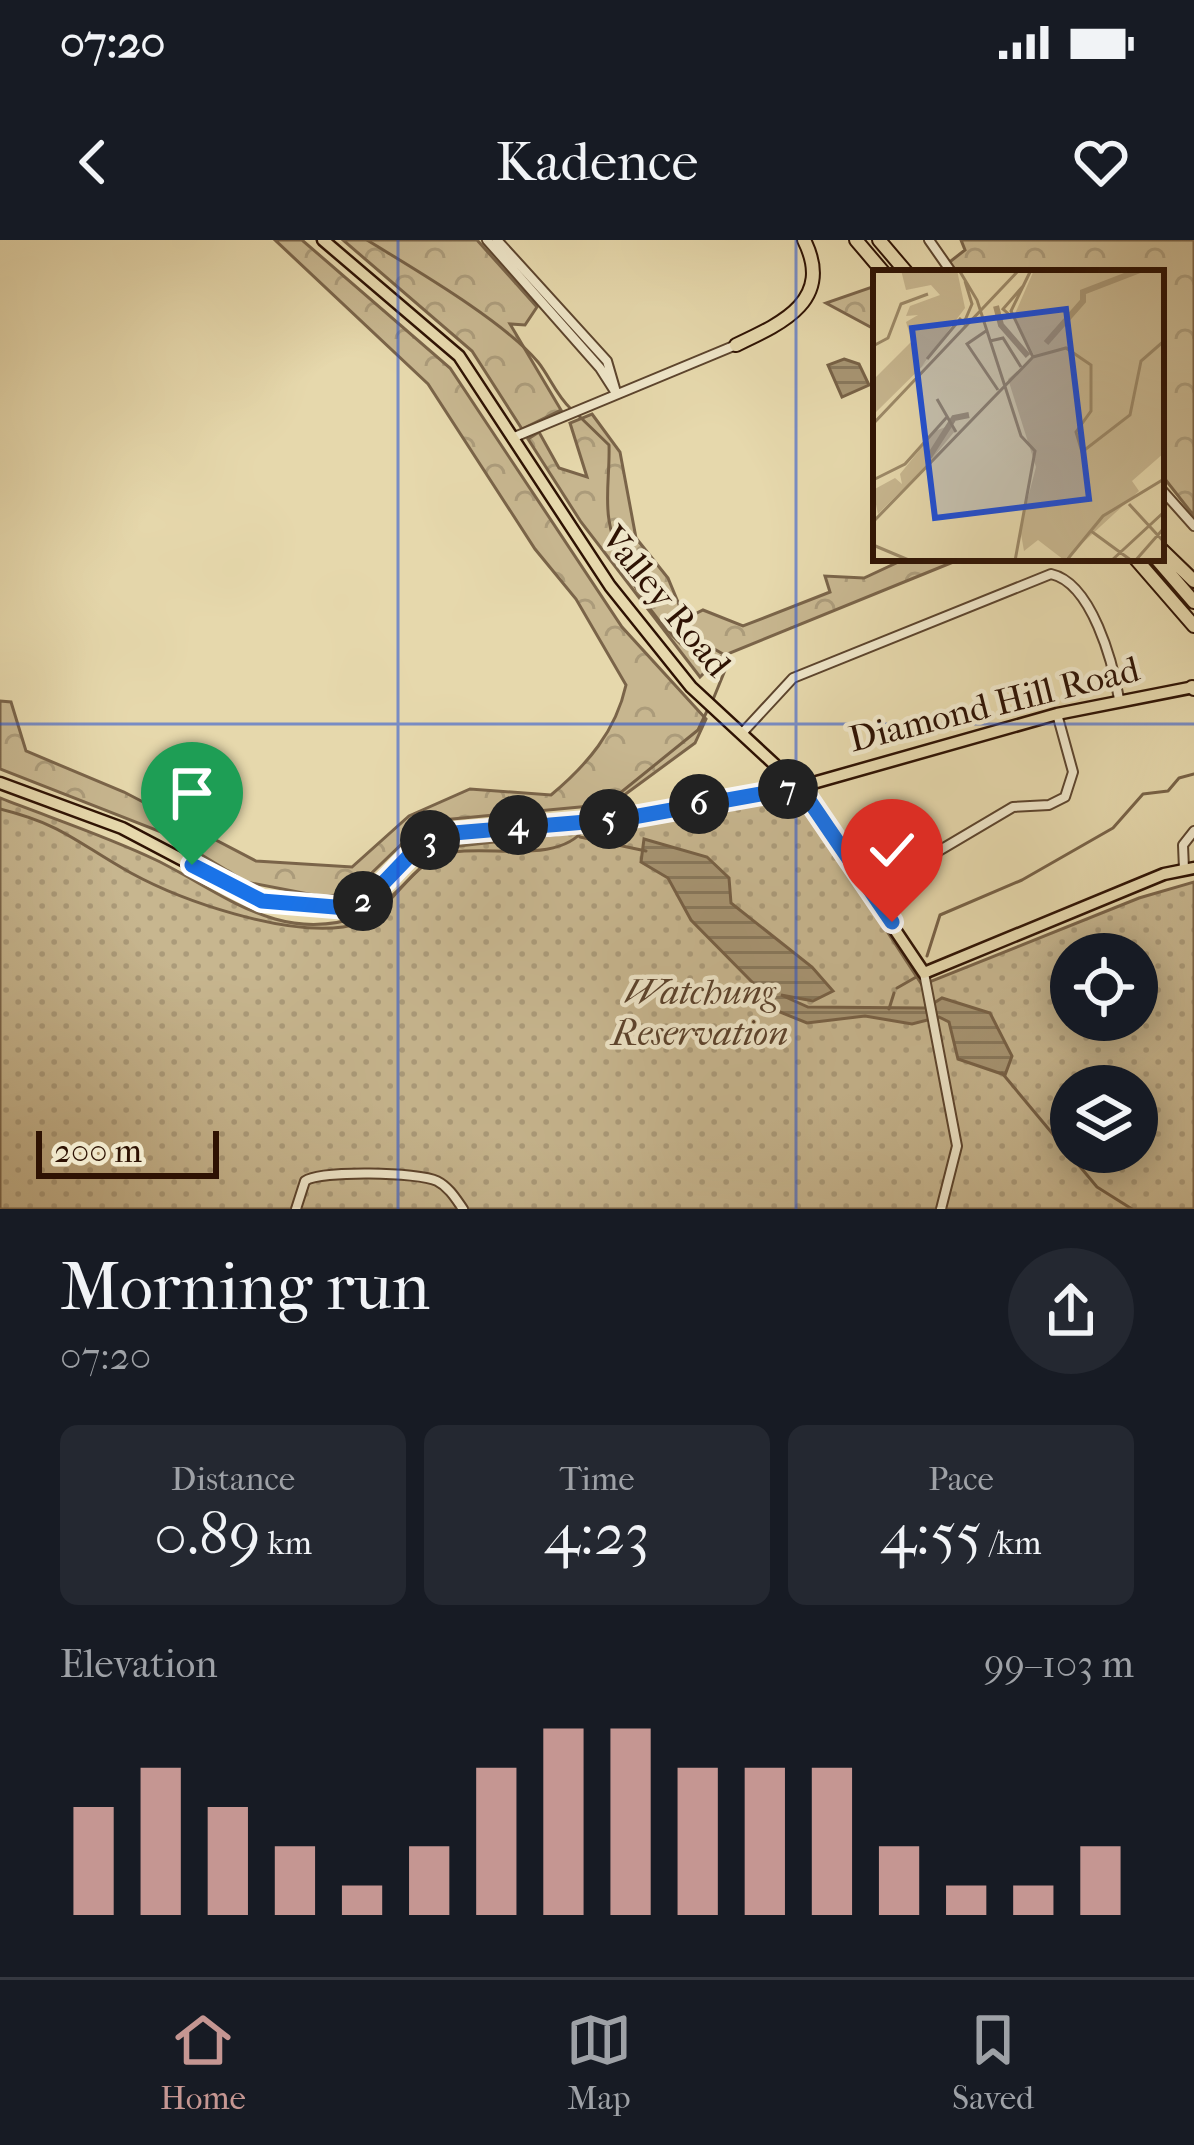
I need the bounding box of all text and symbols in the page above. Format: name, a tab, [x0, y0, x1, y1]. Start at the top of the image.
text: 07:20	[60, 16, 165, 69]
icon: back	[60, 129, 126, 195]
icon: heart	[1068, 129, 1134, 195]
text: Kadence	[496, 131, 698, 194]
inset map	[873, 270, 1164, 561]
street label: Valley Road	[592, 516, 740, 685]
street label: Diamond Hill Road	[845, 648, 1144, 760]
pin	[141, 742, 243, 865]
pin: 7	[758, 759, 818, 819]
icon: arrive	[159, 760, 225, 826]
text: 7	[780, 769, 796, 808]
pin: 6	[669, 774, 729, 834]
text: 6	[690, 784, 708, 823]
pin: 5	[579, 789, 639, 849]
pin: 4	[488, 795, 548, 855]
text: 5	[602, 799, 616, 838]
pin	[841, 799, 943, 922]
text: 4	[508, 805, 528, 844]
pin: 3	[400, 810, 460, 870]
icon: check	[859, 817, 925, 883]
text: 3	[423, 820, 437, 859]
pin: 2	[333, 871, 393, 931]
text: 2	[355, 881, 371, 920]
map controls	[1050, 933, 1158, 1173]
button: locate	[1050, 933, 1158, 1041]
park label: Watchung Reservation	[610, 971, 788, 1054]
button: layers	[1050, 1065, 1158, 1173]
scale bar	[36, 1125, 219, 1178]
text: 200 m	[54, 1132, 142, 1171]
button: share	[1008, 1248, 1134, 1374]
text: Morning run	[60, 1249, 430, 1326]
text: 07:20	[60, 1333, 151, 1379]
text: Distance	[171, 1460, 295, 1499]
text: Time	[560, 1460, 635, 1499]
text: Pace	[928, 1460, 994, 1499]
text: 0.89	[154, 1499, 260, 1570]
text: 4:23	[544, 1499, 650, 1570]
text: 4:55	[880, 1499, 982, 1570]
text: km	[260, 1524, 312, 1563]
text: /km	[982, 1524, 1042, 1563]
text: Elevation	[60, 1641, 218, 1687]
text: 99–103 m	[984, 1641, 1134, 1687]
tab: Home	[160, 2007, 246, 2118]
tab: Map	[566, 2007, 632, 2118]
tab: Saved	[952, 2007, 1034, 2118]

